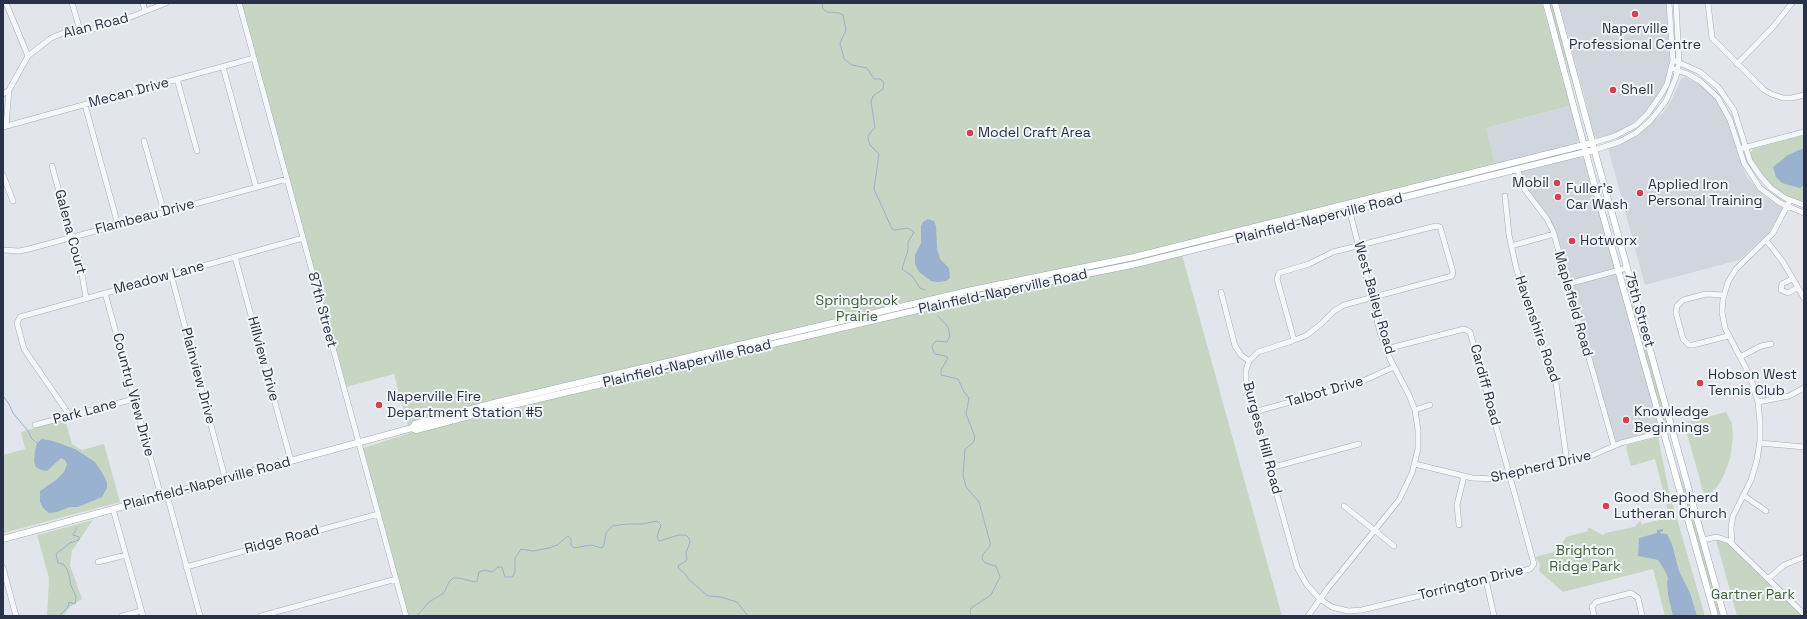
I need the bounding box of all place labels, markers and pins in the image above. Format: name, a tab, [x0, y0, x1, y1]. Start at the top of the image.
marker: Naperville Professional Centre	[1630, 9, 1640, 19]
place label: Naperville Professional Centre	[1569, 21, 1701, 54]
place label: Shell	[1621, 82, 1653, 98]
marker: Shell	[1608, 85, 1618, 95]
place label: Model Craft Area	[978, 125, 1091, 141]
marker: Model Craft Area	[965, 128, 975, 138]
place label: Mobil	[1512, 175, 1549, 191]
place label: Applied Iron Personal Training	[1648, 177, 1763, 210]
marker: Mobil	[1552, 178, 1562, 188]
place label: Fuller's Car Wash	[1566, 181, 1628, 214]
marker: Applied Iron Personal Training	[1635, 188, 1645, 198]
marker: Fuller's Car Wash	[1553, 192, 1563, 202]
place label: Hotworx	[1580, 233, 1637, 249]
marker: Hotworx	[1567, 236, 1577, 246]
place label: Hobson West Tennis Club	[1708, 367, 1797, 400]
marker: Hobson West Tennis Club	[1695, 378, 1705, 388]
place label: Naperville Fire Department Station #5	[387, 389, 543, 422]
marker: Naperville Fire Department Station #5	[374, 400, 384, 410]
place label: Knowledge Beginnings	[1634, 404, 1710, 436]
marker: Knowledge Beginnings	[1621, 415, 1631, 425]
place label: Good Shepherd Lutheran Church	[1614, 490, 1727, 522]
marker: Good Shepherd Lutheran Church	[1601, 501, 1611, 511]

